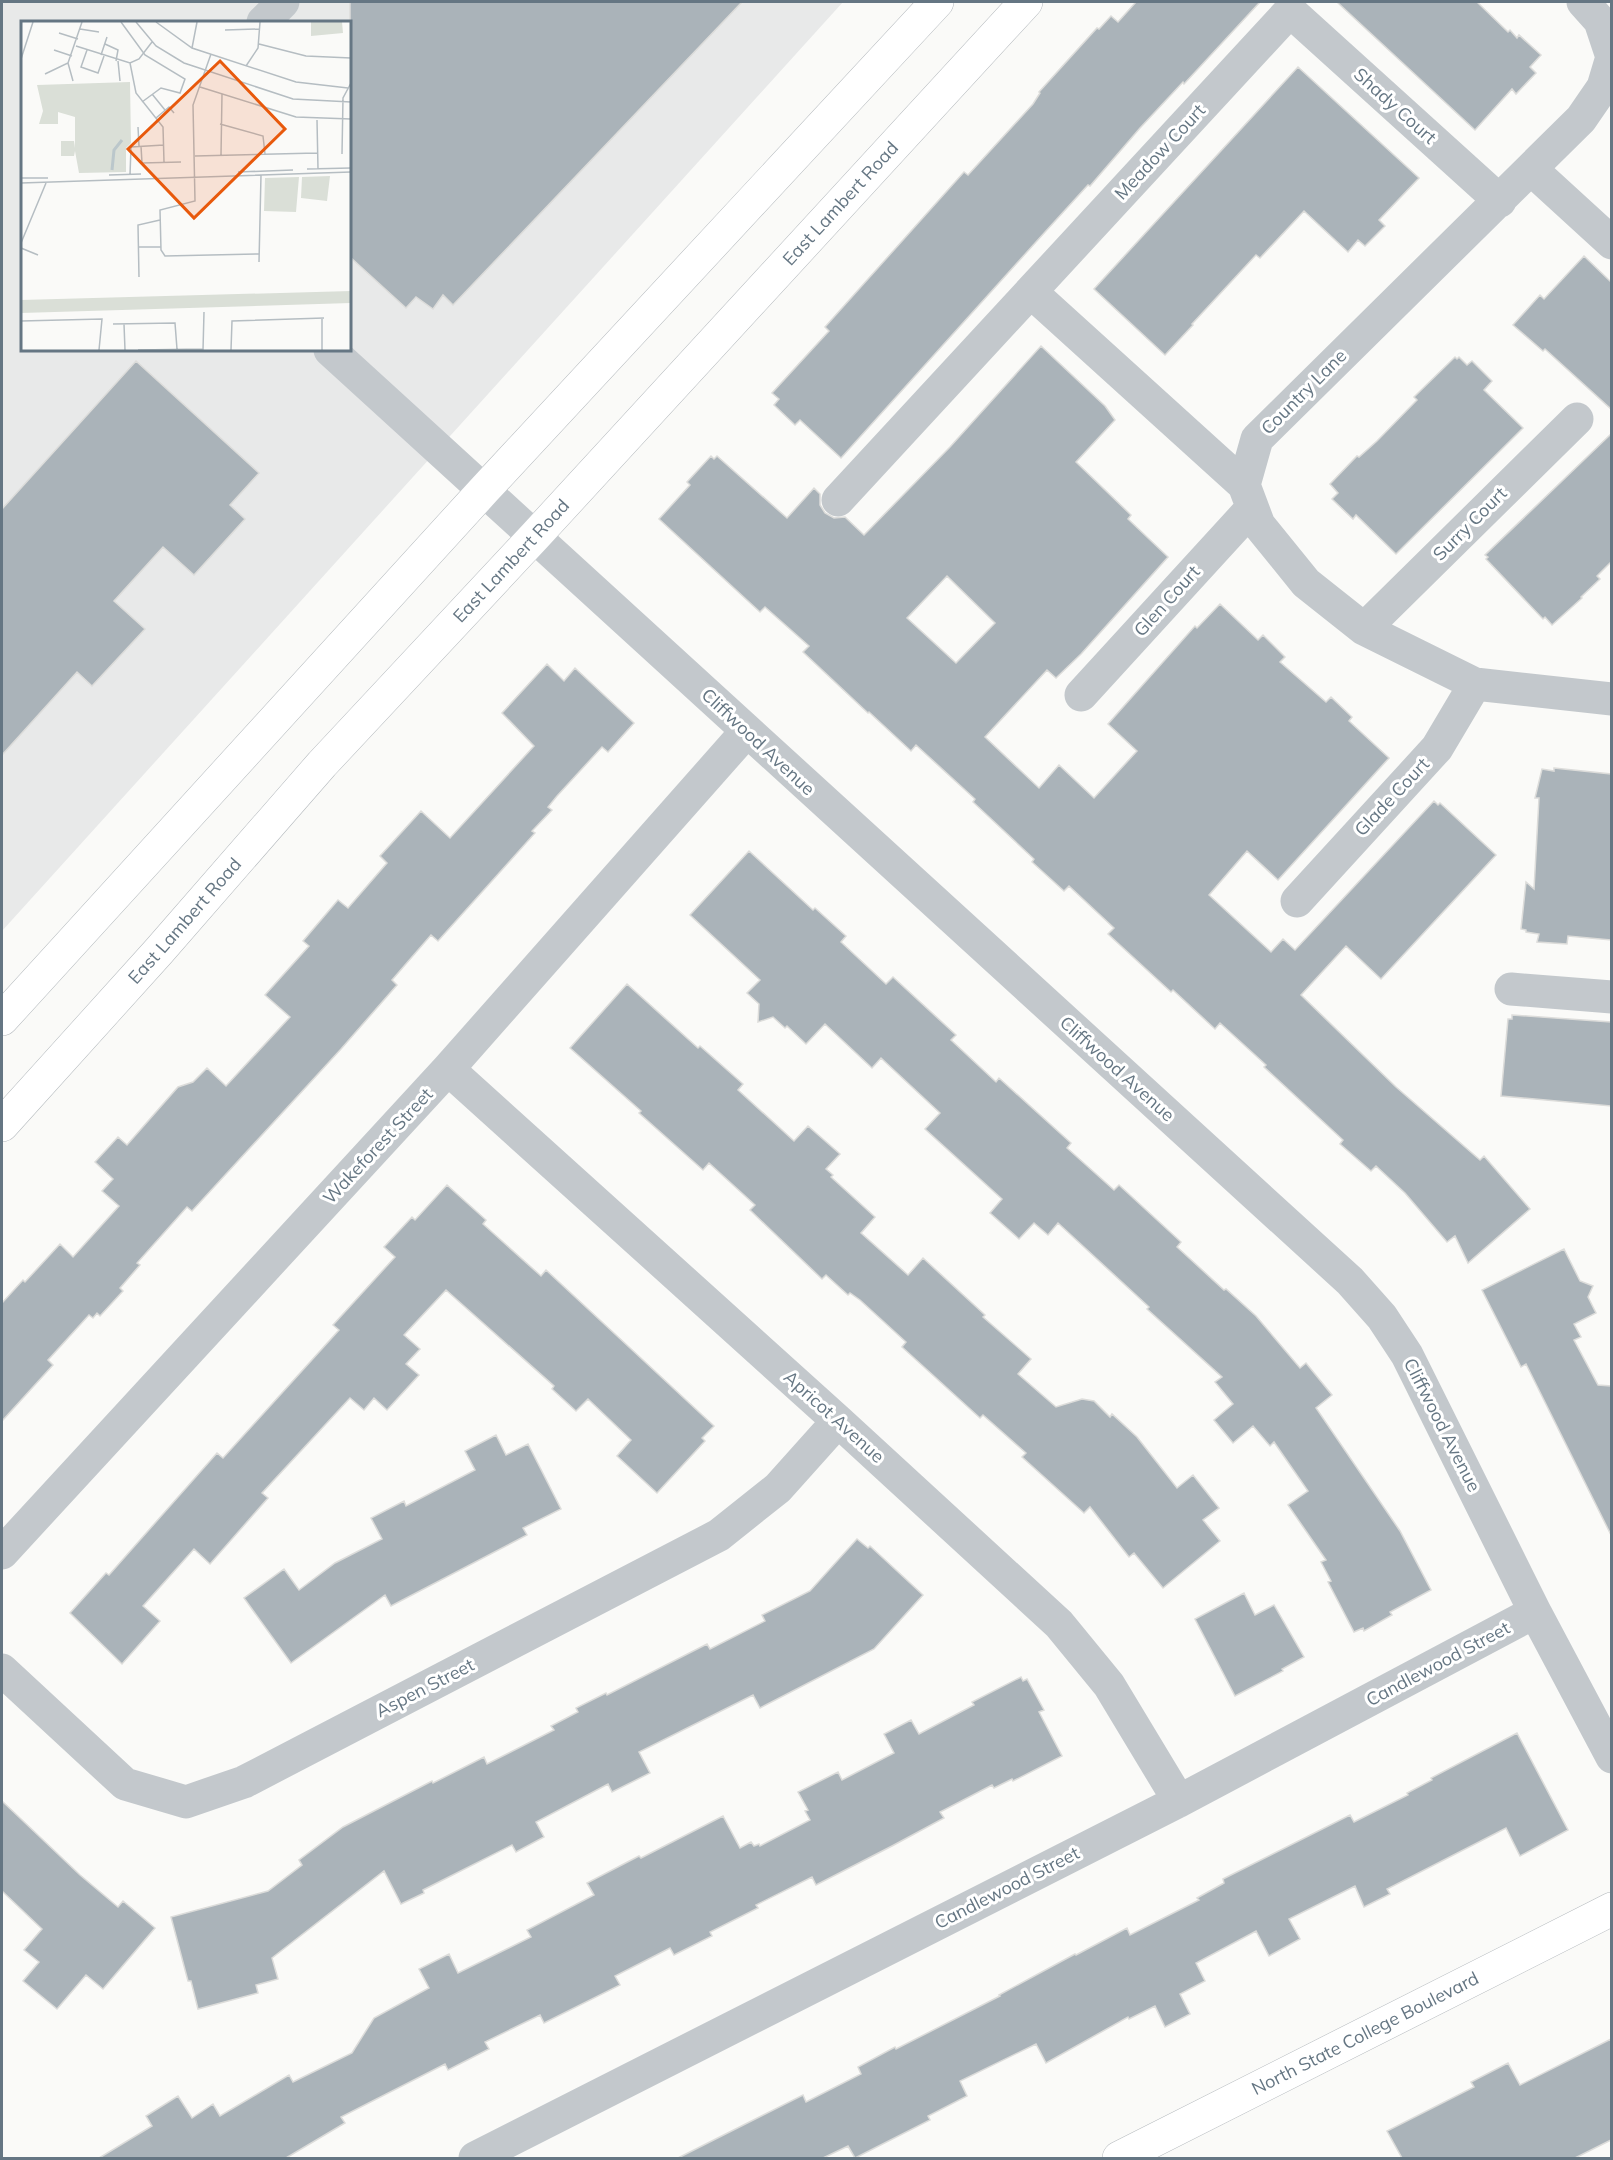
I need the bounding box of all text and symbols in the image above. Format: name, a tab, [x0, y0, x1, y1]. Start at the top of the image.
inset map	[21, 21, 351, 351]
street label: Shady Court	[1349, 63, 1441, 149]
street label: Meadow Court	[1109, 99, 1210, 204]
street label: East Lambert Road	[778, 136, 903, 270]
street label: Country Lane	[1256, 344, 1351, 439]
street label: Surry Court	[1428, 482, 1511, 565]
street label: East Lambert Road	[448, 494, 574, 627]
street label: Glen Court	[1129, 560, 1205, 641]
street label: Cliffwood Avenue	[697, 683, 820, 800]
street label: Glade Court	[1349, 753, 1434, 841]
street label: East Lambert Road	[123, 853, 246, 988]
street label: Cliffwood Avenue	[1055, 1011, 1180, 1126]
street label: Wakeforest Street	[318, 1083, 437, 1209]
street label: Cliffwood Avenue	[1399, 1354, 1486, 1495]
street label: Apricot Avenue	[779, 1365, 889, 1468]
street label: Candlewood Street	[1362, 1616, 1514, 1711]
street label: Aspen Street	[372, 1653, 478, 1722]
street label: Candlewood Street	[931, 1841, 1083, 1934]
street label: North State College Boulevard	[1248, 1966, 1483, 2100]

